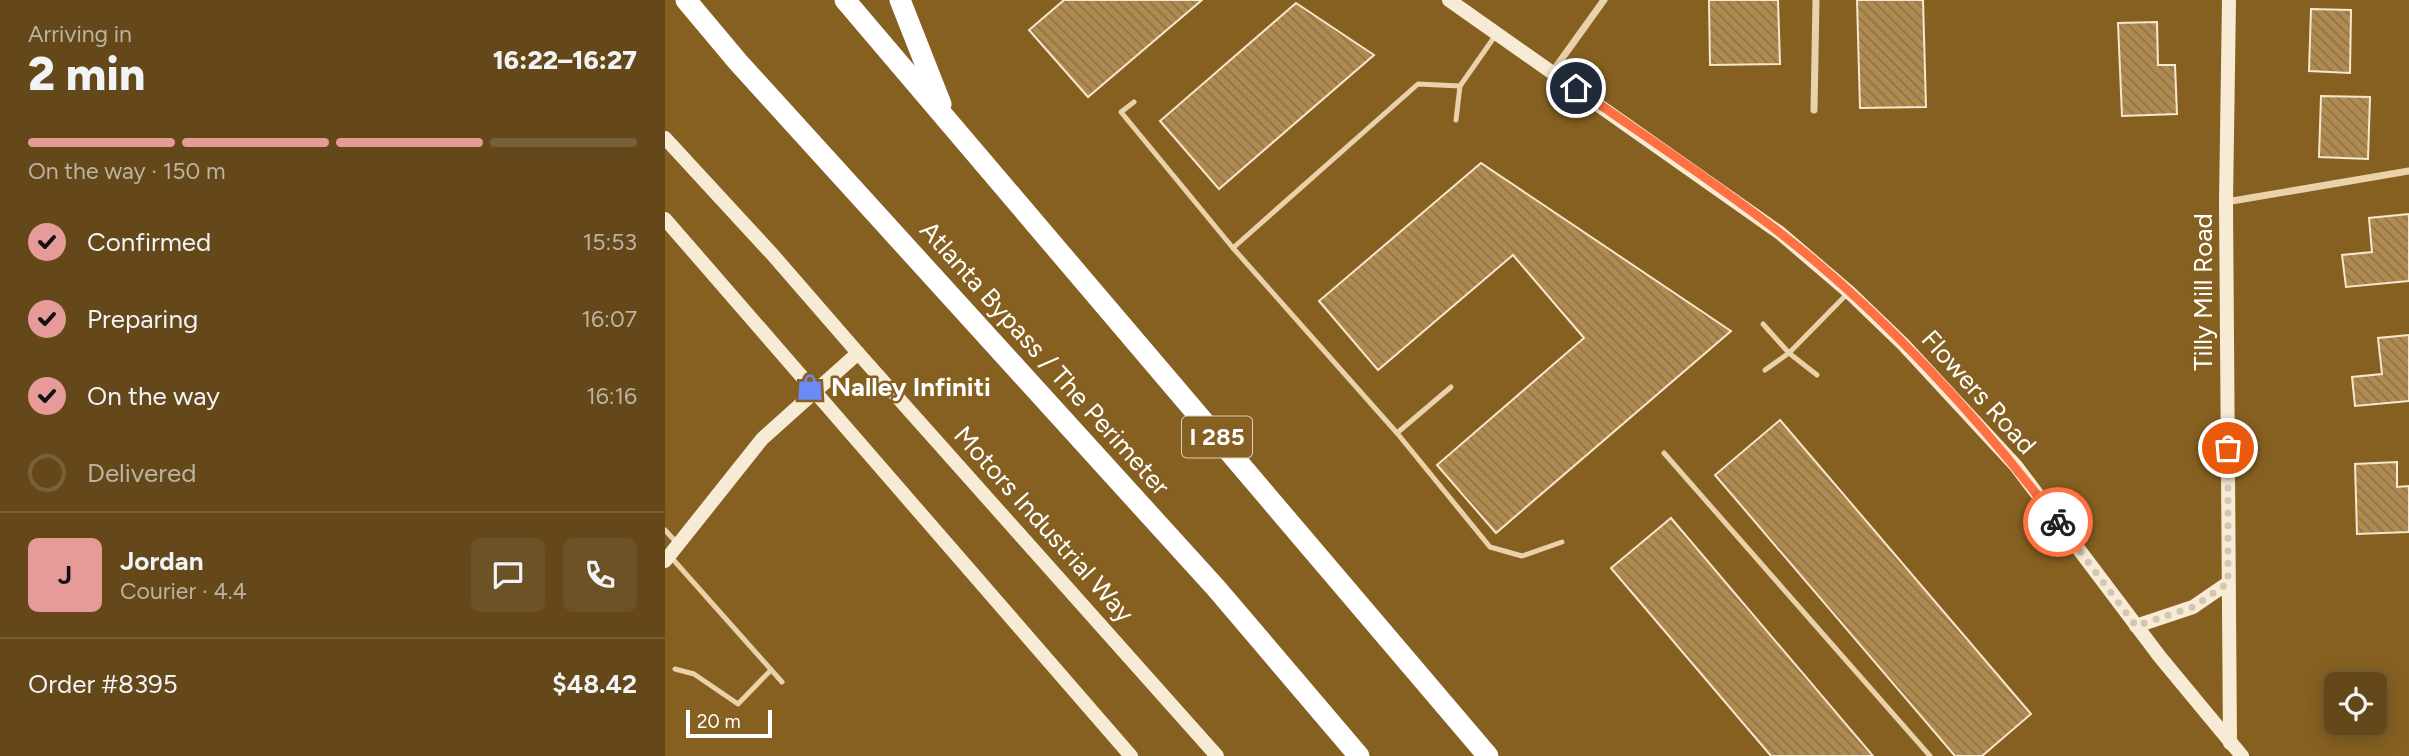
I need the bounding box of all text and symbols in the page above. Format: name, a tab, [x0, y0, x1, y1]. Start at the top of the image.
text: Arriving in	[28, 20, 132, 48]
text: 16:22–16:27	[493, 44, 637, 76]
text: 2 min	[28, 46, 145, 102]
pin	[1546, 58, 1606, 118]
icon: home	[1557, 69, 1595, 107]
text: On the way · 150 m	[28, 157, 225, 185]
street label: Tilly Mill Road	[2187, 213, 2219, 371]
street label: Atlanta Bypass / The Perimeter	[913, 214, 1177, 502]
icon: check	[28, 223, 66, 261]
text: Confirmed	[87, 226, 211, 258]
text: 15:53	[583, 228, 637, 256]
icon: check	[28, 300, 66, 338]
text: Preparing	[87, 303, 198, 335]
text: 16:07	[582, 305, 637, 333]
street label: Flowers Road	[1915, 323, 2043, 461]
place label: Nalley Infiniti	[831, 371, 991, 403]
shop icon: Nalley Infiniti	[795, 372, 825, 402]
icon: check	[28, 377, 66, 415]
text: On the way	[87, 380, 220, 412]
text: 16:16	[586, 382, 637, 410]
road number: I 285	[1182, 416, 1252, 458]
pin	[2198, 418, 2258, 478]
street label: Motors Industrial Way	[947, 419, 1141, 629]
icon: bag	[2209, 429, 2247, 467]
text: Delivered	[87, 457, 196, 489]
courier	[2023, 487, 2093, 557]
icon: bike	[2039, 503, 2077, 541]
button: chat	[471, 538, 545, 612]
button: phone	[563, 538, 637, 612]
text: Jordan	[120, 545, 203, 577]
text: J	[58, 559, 72, 591]
text: Courier · 4.4	[120, 577, 247, 605]
text: Order #8395	[28, 668, 178, 700]
text: $48.42	[552, 668, 637, 700]
map controls	[2324, 672, 2387, 735]
button: locate	[2324, 672, 2387, 735]
scale bar	[686, 707, 772, 739]
text: 20 m	[697, 710, 741, 733]

